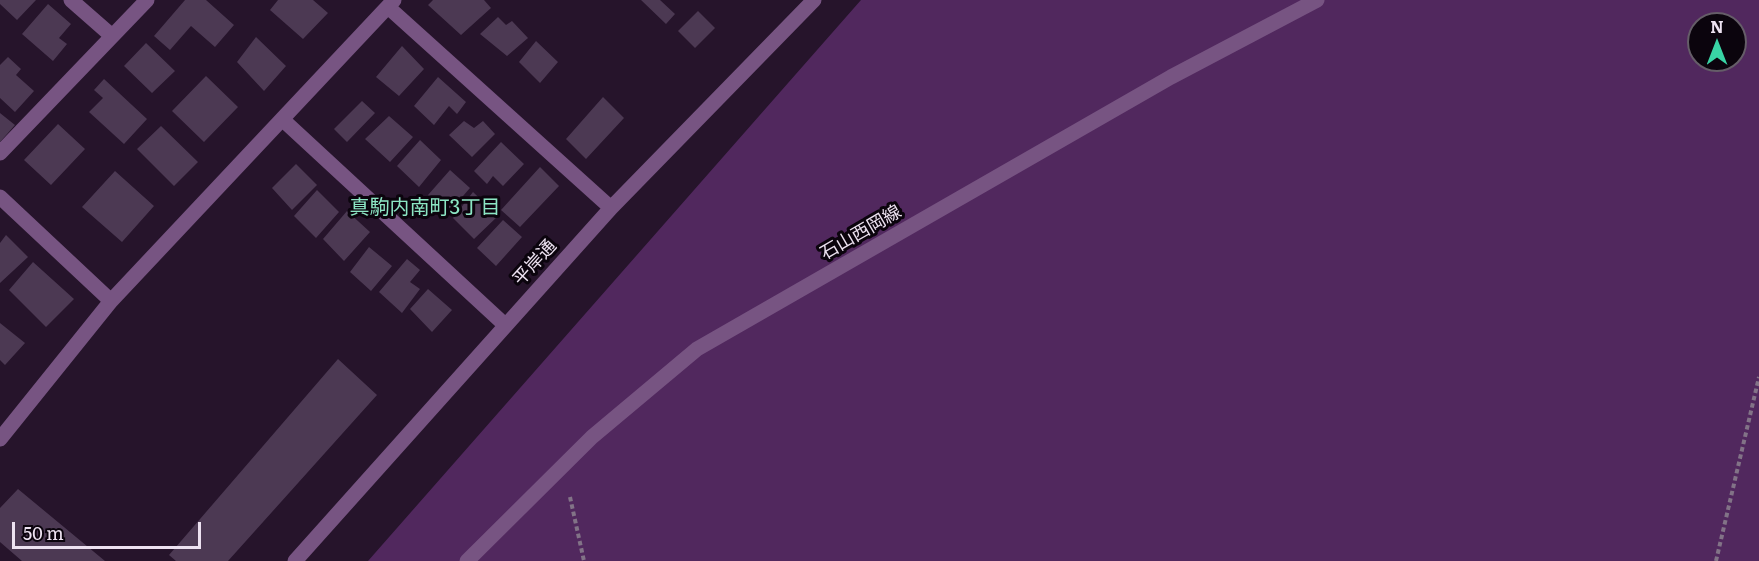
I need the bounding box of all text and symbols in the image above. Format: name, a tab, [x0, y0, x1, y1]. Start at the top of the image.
north arrow	[1687, 12, 1747, 72]
text: N	[1710, 14, 1724, 38]
district label: 真駒内南町3丁目	[350, 196, 500, 220]
street label: 石山西岡線	[817, 201, 905, 265]
street label: 平岸通	[509, 236, 561, 290]
scale bar	[15, 510, 204, 548]
text: 50 m	[23, 519, 64, 546]

